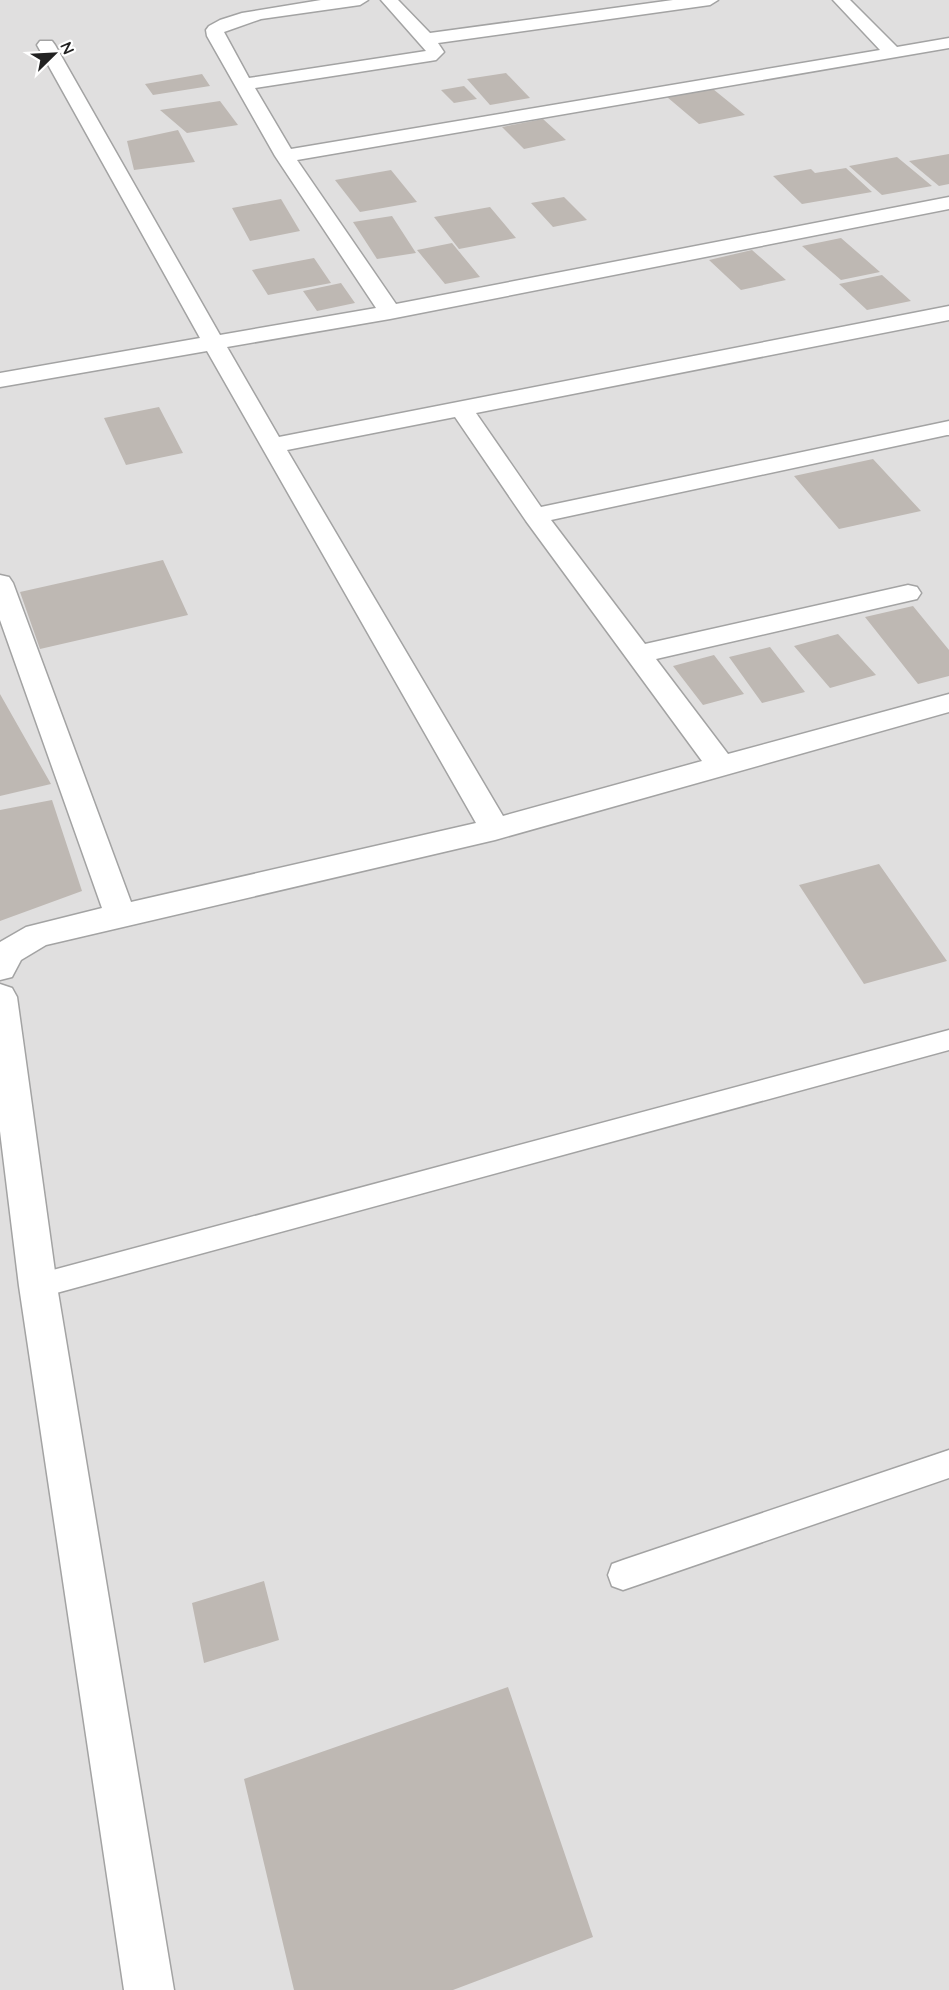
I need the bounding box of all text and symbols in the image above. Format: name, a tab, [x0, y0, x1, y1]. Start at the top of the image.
north arrow	[24, 24, 84, 84]
text: N	[56, 38, 79, 57]

